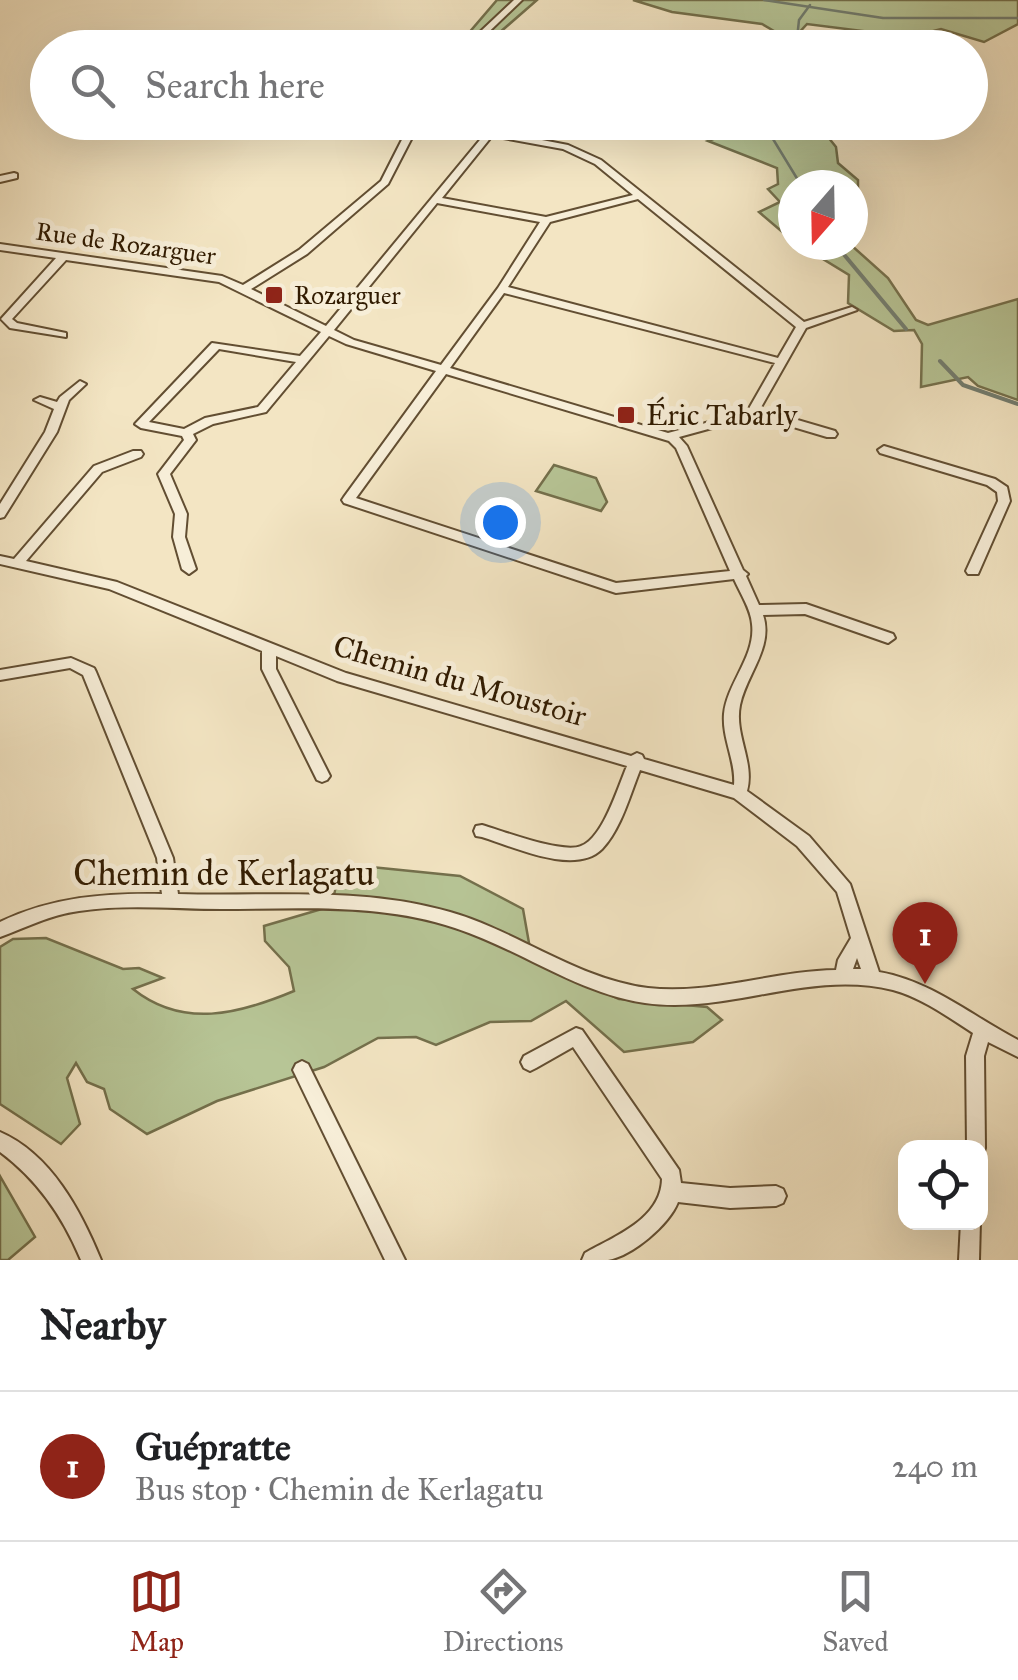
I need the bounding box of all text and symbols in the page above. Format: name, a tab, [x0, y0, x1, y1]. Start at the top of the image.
search box	[30, 30, 988, 140]
icon: search	[65, 58, 120, 113]
text: Search here	[145, 62, 325, 108]
north arrow	[778, 170, 868, 260]
street label: Rue de Rozarguer	[34, 216, 219, 272]
place label: Rozarguer	[294, 280, 401, 311]
marker: Rozarguer	[263, 284, 285, 306]
place label: Éric Tabarly	[646, 396, 798, 433]
marker: Éric Tabarly	[615, 404, 637, 426]
your location	[475, 497, 526, 548]
street label: Chemin du Moustoir	[329, 628, 591, 735]
street label: Chemin de Kerlagatu	[73, 852, 375, 895]
pin: 1	[892, 902, 958, 984]
map controls	[898, 1140, 988, 1230]
button: locate	[898, 1140, 988, 1230]
text: Nearby	[40, 1299, 165, 1351]
text: Guépratte	[135, 1424, 291, 1470]
text: 1	[66, 1447, 79, 1486]
text: 240 m	[892, 1447, 978, 1486]
text: Bus stop · Chemin de Kerlagatu	[135, 1470, 543, 1509]
tab: Map	[129, 1564, 184, 1659]
tab: Directions	[443, 1564, 564, 1659]
tab: Saved	[822, 1564, 889, 1659]

